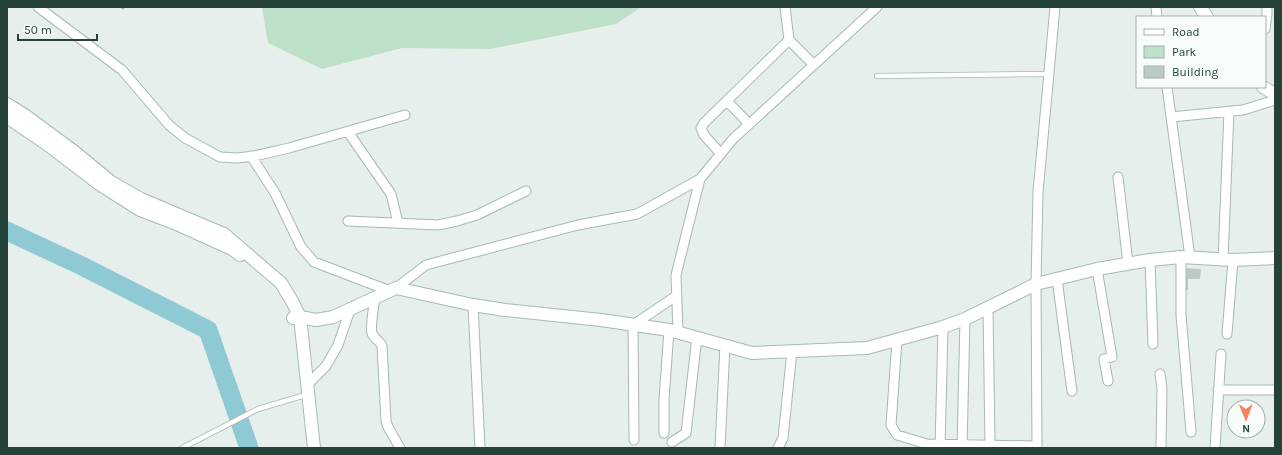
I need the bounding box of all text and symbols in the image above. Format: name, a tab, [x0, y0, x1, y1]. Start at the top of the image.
scale bar	[18, 16, 97, 42]
legend	[1136, 16, 1266, 88]
text: 50 m	[24, 23, 52, 37]
text: Road	[1172, 25, 1200, 39]
text: Park	[1172, 45, 1197, 59]
text: Building	[1172, 65, 1219, 79]
north arrow	[1226, 399, 1266, 439]
text: N	[1242, 422, 1250, 435]

